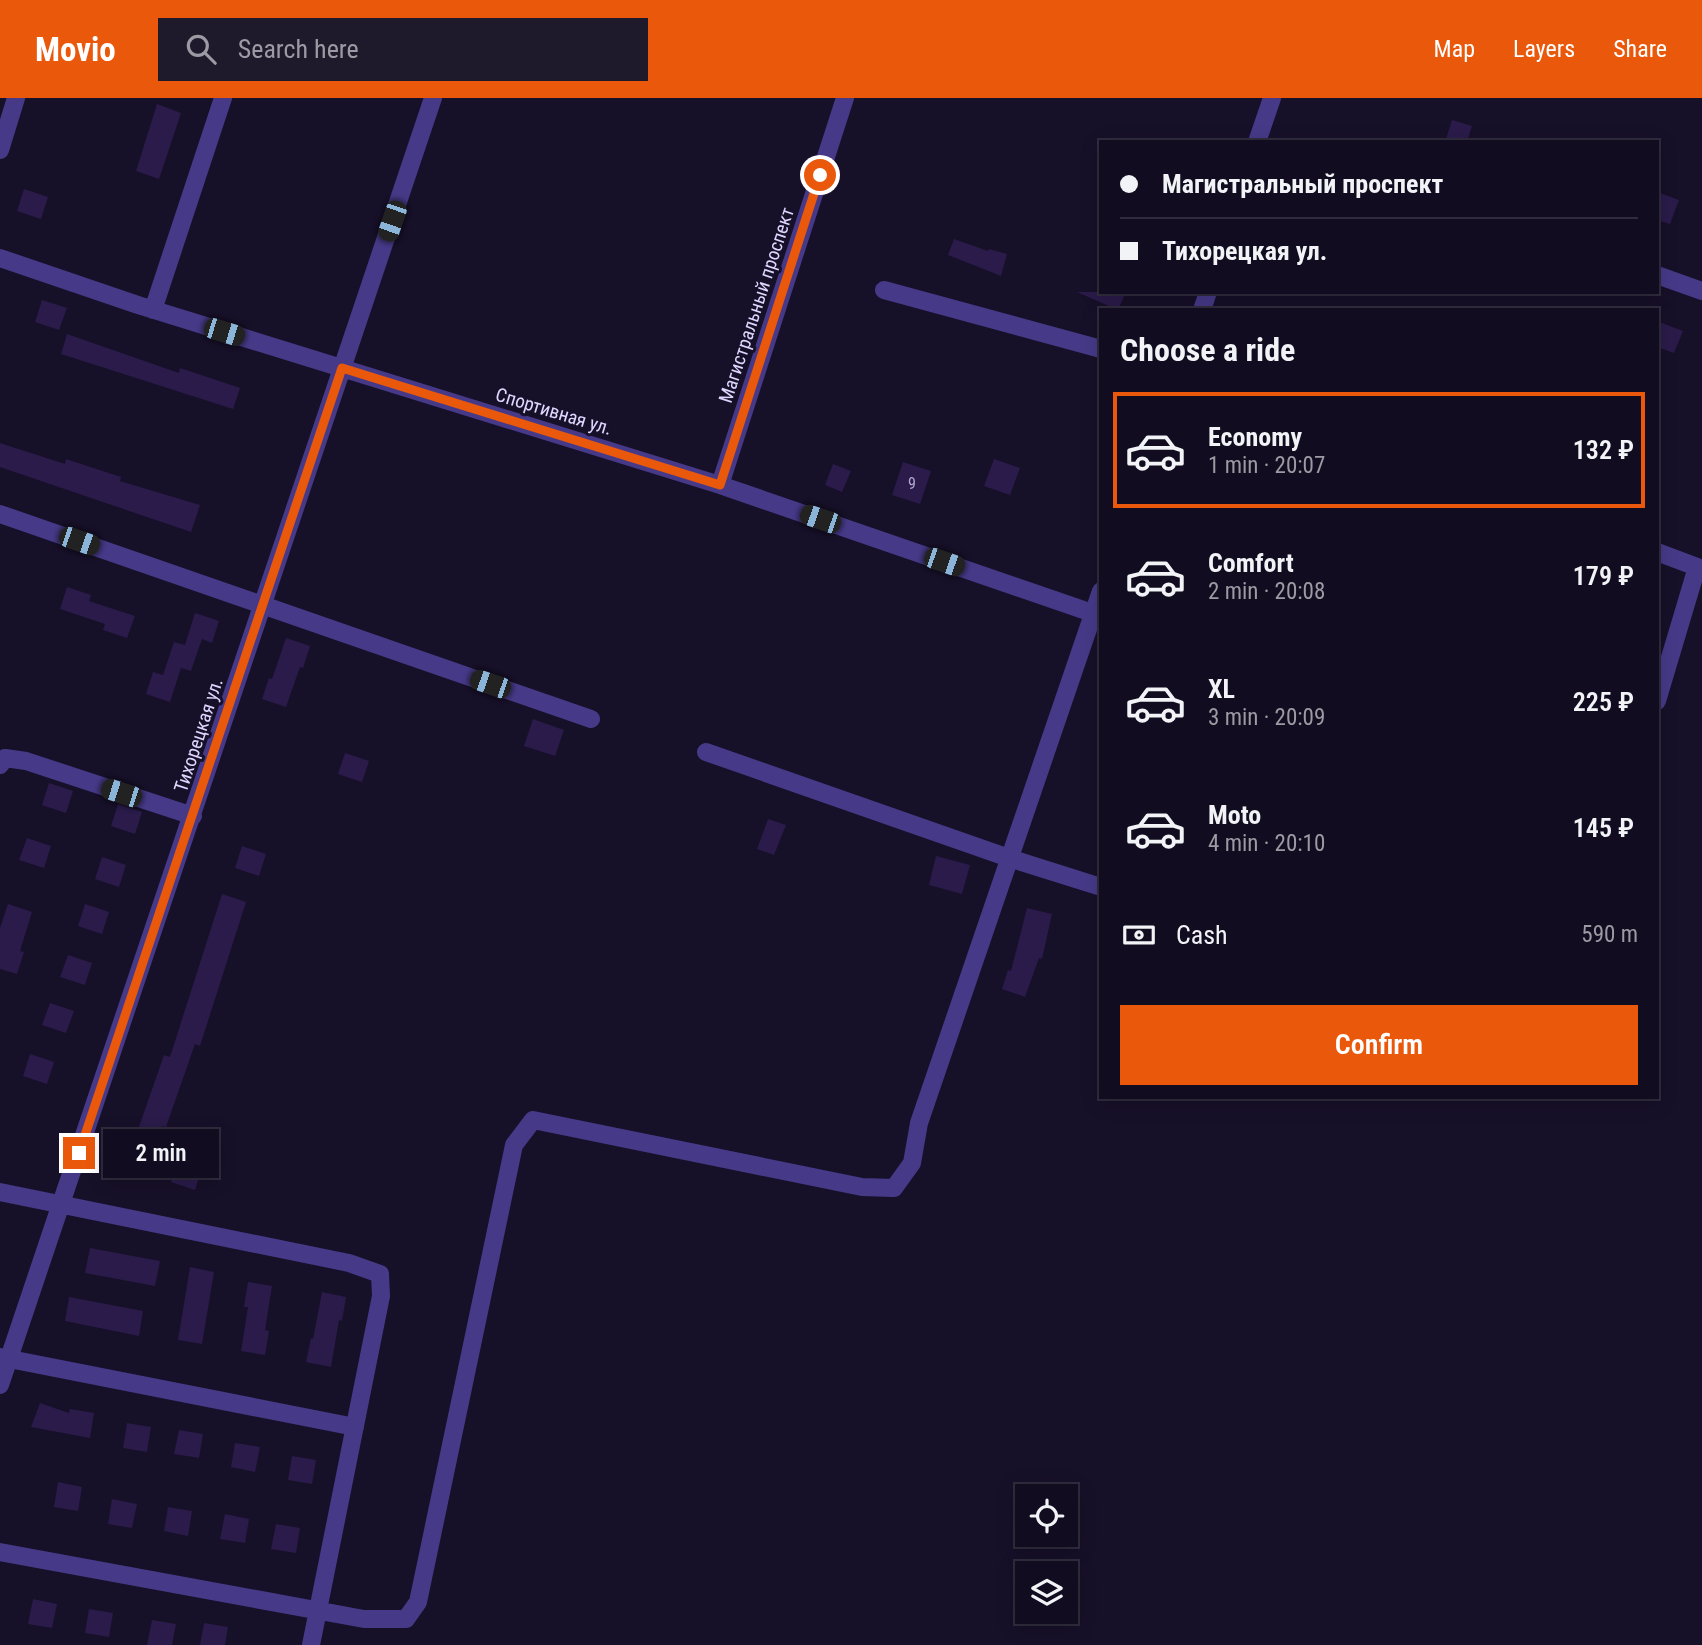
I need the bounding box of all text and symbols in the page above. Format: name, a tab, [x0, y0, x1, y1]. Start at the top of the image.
search box	[158, 18, 648, 81]
text: Movio	[35, 30, 116, 69]
icon: search	[182, 30, 220, 68]
text: Search here	[238, 34, 359, 64]
text: Map	[1434, 35, 1475, 63]
text: Layers	[1513, 35, 1575, 63]
text: Share	[1613, 35, 1667, 63]
route start	[804, 159, 836, 191]
text: Магистральный проспект	[1162, 169, 1443, 199]
car	[376, 198, 409, 244]
street label: Магистральный проспект	[714, 205, 799, 406]
text: Тихорецкая ул.	[1162, 236, 1327, 266]
car	[201, 316, 248, 348]
text: Choose a ride	[1120, 331, 1295, 369]
street label: Спортивная ул.	[493, 383, 615, 440]
icon: car	[1124, 419, 1187, 482]
text: Economy	[1208, 422, 1302, 452]
text: 132 ₽	[1573, 435, 1634, 465]
text: 1 min · 20:07	[1208, 452, 1325, 479]
house number: 9	[908, 474, 916, 493]
car	[797, 502, 844, 536]
car	[56, 524, 103, 558]
car	[921, 545, 968, 579]
icon: car	[1124, 545, 1187, 608]
text: Comfort	[1208, 548, 1294, 578]
text: 179 ₽	[1573, 561, 1634, 591]
text: 2 min · 20:08	[1208, 578, 1325, 605]
car	[467, 667, 514, 701]
icon: car	[1124, 671, 1187, 734]
text: XL	[1208, 674, 1235, 704]
street label: Тихорецкая ул.	[169, 675, 228, 795]
text: 225 ₽	[1573, 687, 1634, 717]
text: 3 min · 20:09	[1208, 704, 1325, 731]
car	[98, 777, 145, 809]
icon: car	[1124, 797, 1187, 860]
text: Moto	[1208, 800, 1261, 830]
text: 145 ₽	[1573, 813, 1634, 843]
text: 4 min · 20:10	[1208, 830, 1325, 857]
icon: cash	[1120, 916, 1158, 954]
text: Cash	[1176, 920, 1228, 950]
text: 590 m	[1581, 921, 1638, 948]
button: Confirm	[1120, 1005, 1638, 1085]
callout: 2 min	[104, 1128, 219, 1178]
route end	[63, 1137, 95, 1169]
text: 2 min	[136, 1140, 186, 1167]
map controls	[1015, 1484, 1078, 1624]
button: locate	[1015, 1484, 1078, 1547]
button: layers	[1015, 1561, 1078, 1624]

